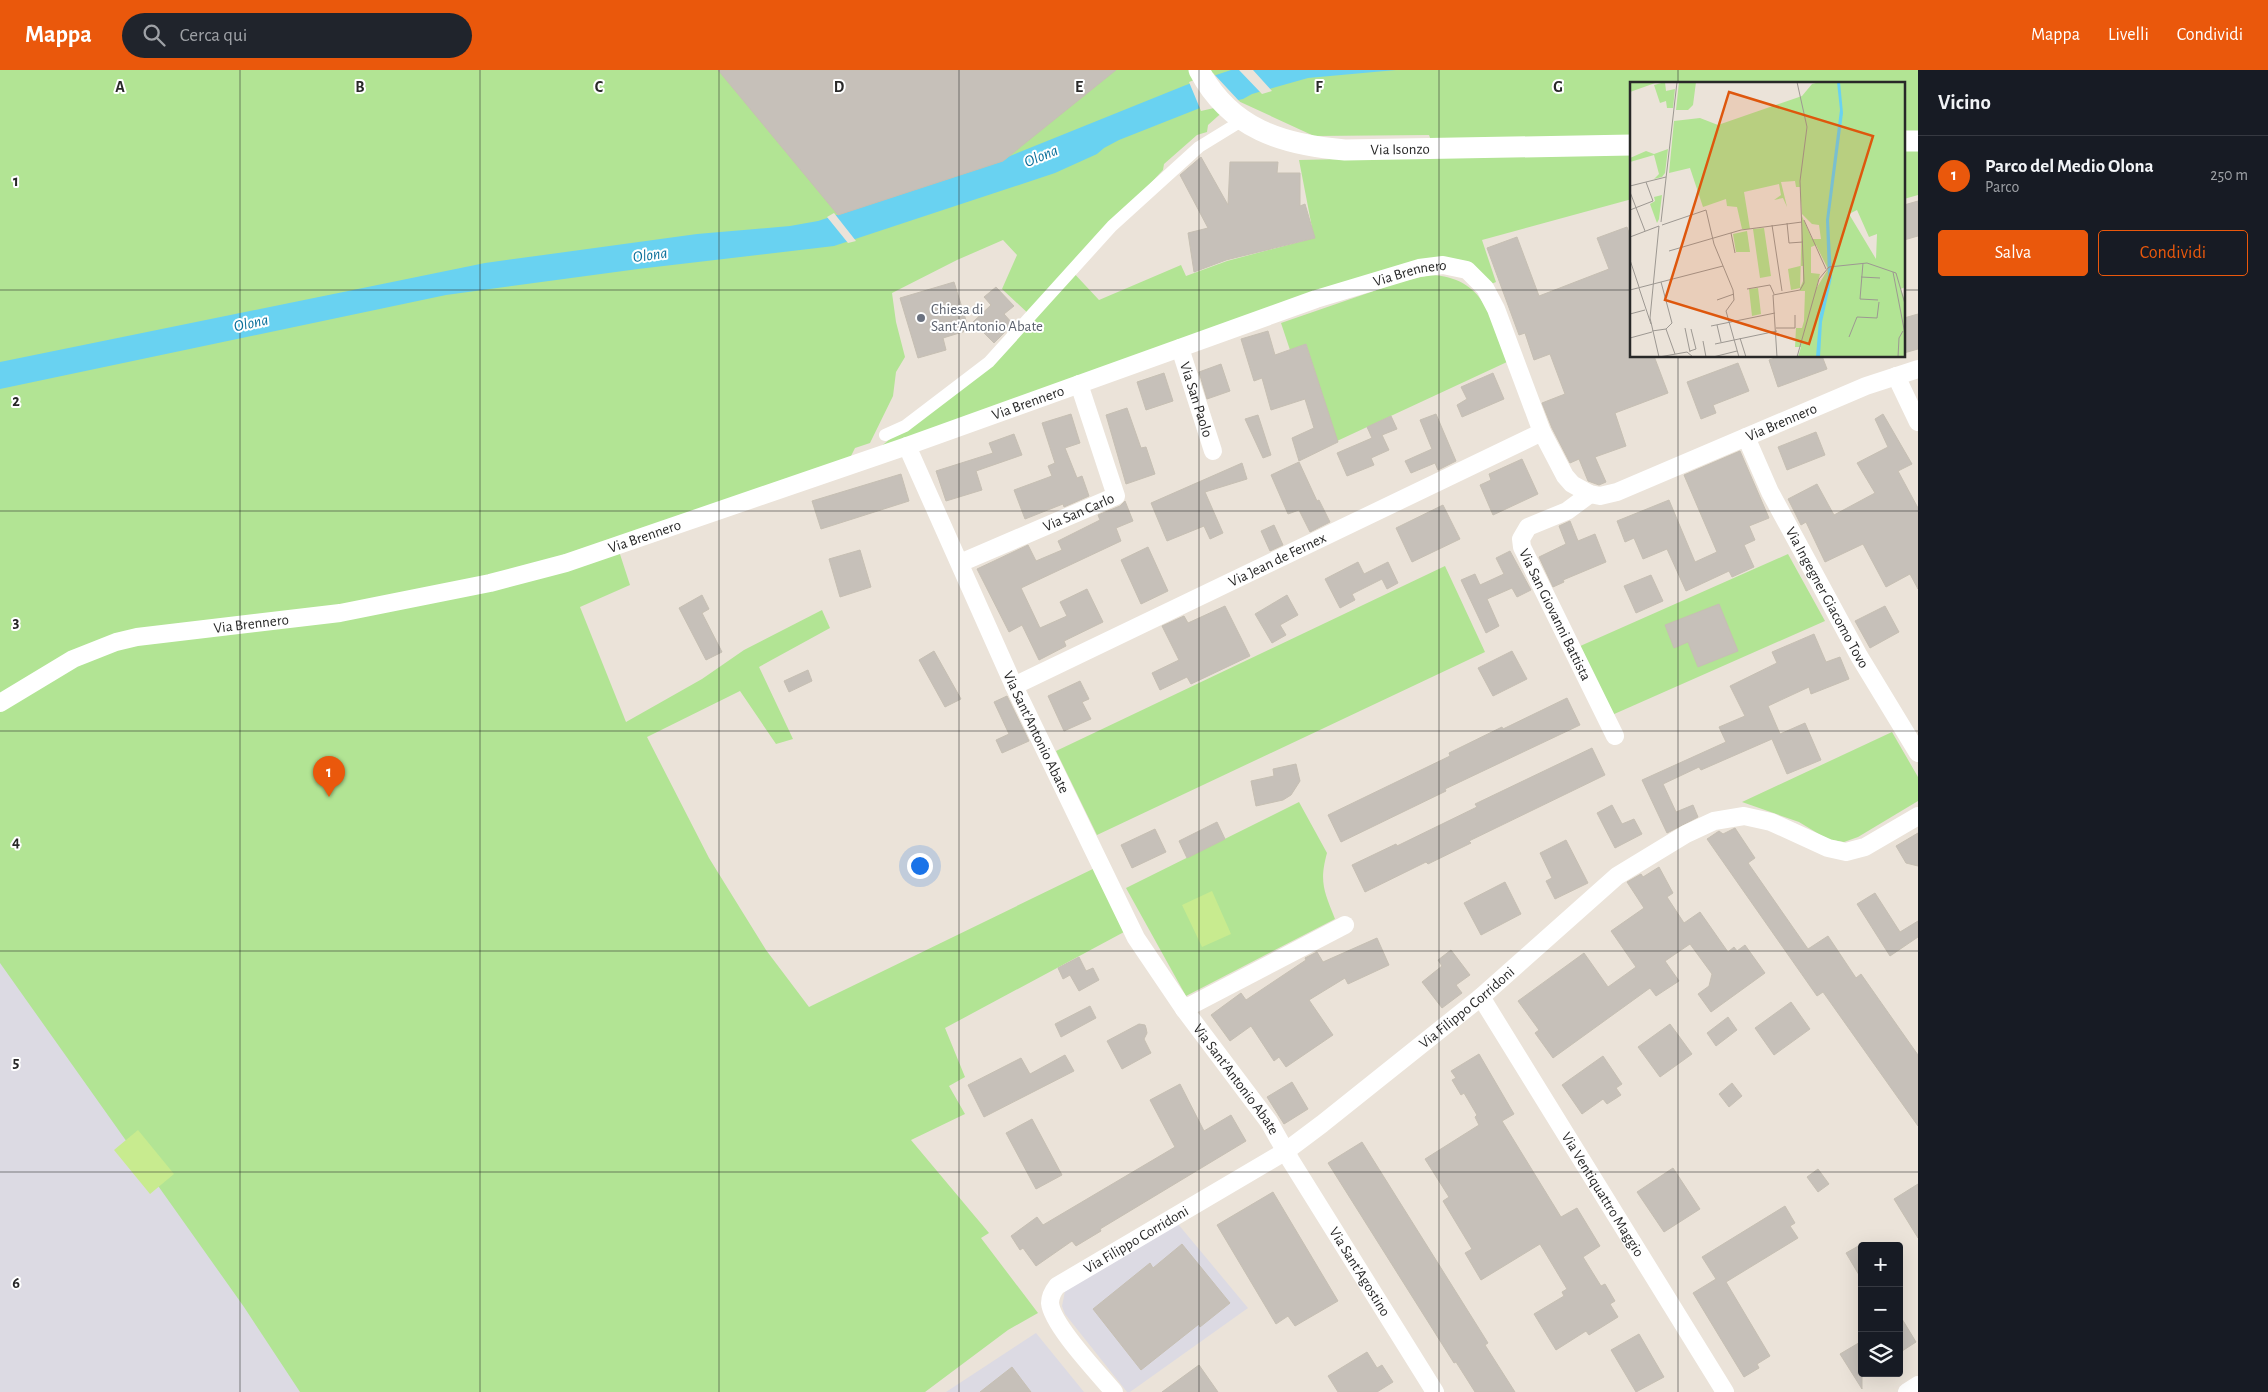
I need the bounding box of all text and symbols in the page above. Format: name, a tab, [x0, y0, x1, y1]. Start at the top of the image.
search box	[122, 13, 472, 58]
icon: search	[140, 21, 168, 49]
text: Mappa	[25, 23, 92, 47]
text: Cerca qui	[180, 26, 247, 45]
text: Mappa	[2031, 26, 2080, 44]
text: Livelli	[2108, 26, 2149, 44]
text: Condividi	[2177, 26, 2243, 44]
text: A	[115, 79, 125, 95]
text: B	[355, 79, 365, 95]
text: C	[595, 79, 604, 95]
text: D	[834, 79, 845, 95]
text: E	[1075, 79, 1083, 95]
text: F	[1315, 79, 1323, 95]
text: G	[1553, 79, 1563, 95]
inset map	[1630, 82, 1906, 358]
text: Vicino	[1938, 92, 1991, 113]
street label: Via Isonzo	[1370, 141, 1430, 157]
water label: Olona	[1022, 142, 1060, 170]
text: Parco del Medio Olona	[1985, 157, 2154, 176]
text: 1	[1951, 167, 1957, 183]
text: 250 m	[2210, 167, 2248, 183]
text: 1	[13, 173, 19, 189]
text: Parco	[1985, 179, 2019, 195]
button: Salva	[1938, 230, 2088, 276]
button: Condividi	[2098, 230, 2248, 276]
water label: Olona	[632, 245, 668, 265]
street label: Via Brennero	[1371, 257, 1448, 289]
place label: Chiesa di Sant'Antonio Abate	[931, 302, 1043, 334]
water label: Olona	[232, 312, 270, 334]
marker: Chiesa di Sant'Antonio Abate	[915, 312, 927, 324]
street label: Via San Paolo	[1177, 360, 1216, 439]
street label: Via Brennero	[990, 383, 1066, 422]
text: 2	[12, 393, 20, 409]
street label: Via Brennero	[1744, 400, 1819, 444]
street label: Via San Carlo	[1041, 490, 1116, 534]
street label: Via Brennero	[606, 517, 683, 555]
street label: Via Ingegner Giacomo Tovo	[1783, 524, 1872, 671]
street label: Via Jean de Fernex	[1226, 529, 1329, 589]
street label: Via San Giovanni Battista	[1516, 546, 1594, 683]
street label: Via Brennero	[213, 612, 290, 635]
text: 3	[13, 614, 20, 630]
street label: Via Sant'Antonio Abate	[1001, 669, 1072, 796]
pin: 1	[313, 756, 345, 797]
text: 4	[12, 834, 20, 850]
your location	[907, 853, 933, 879]
street label: Via Filippo Corridoni	[1416, 964, 1517, 1051]
street label: Via Sant'Antonio Abate	[1190, 1021, 1282, 1137]
text: 5	[13, 1054, 20, 1070]
street label: Via Ventiquattro Maggio	[1559, 1129, 1647, 1259]
street label: Via Filippo Corridoni	[1081, 1203, 1191, 1276]
street label: Via Sant'Agostino	[1327, 1224, 1393, 1319]
map controls	[1858, 1242, 1903, 1377]
button: +	[1858, 1242, 1903, 1287]
text: 6	[12, 1275, 20, 1291]
button: −	[1858, 1287, 1903, 1332]
button: layers	[1858, 1332, 1903, 1377]

